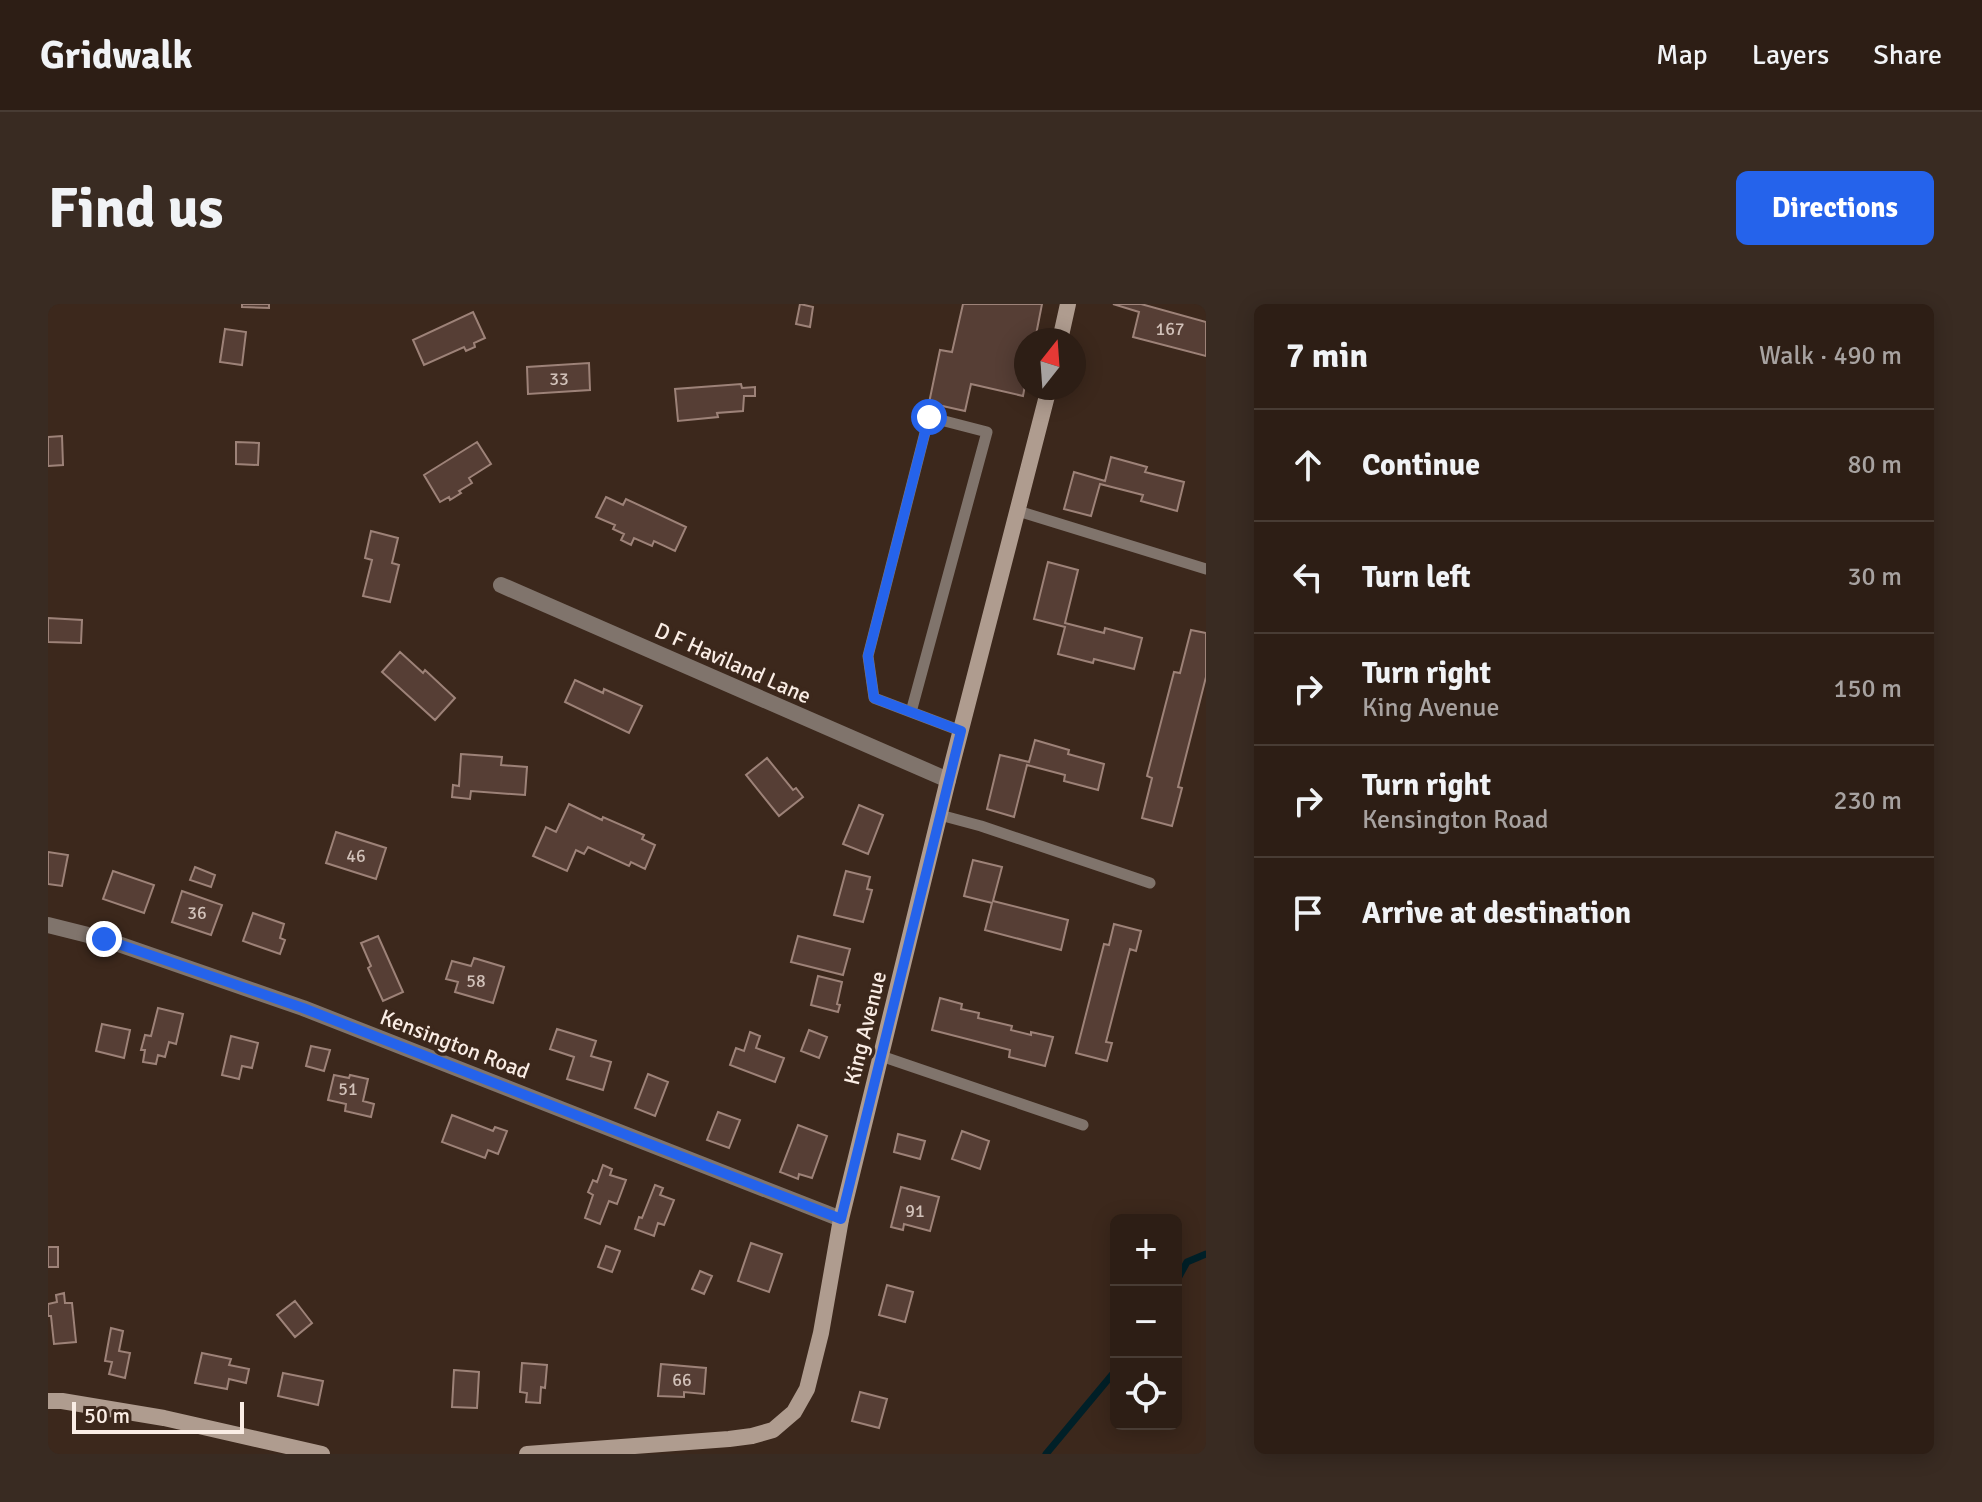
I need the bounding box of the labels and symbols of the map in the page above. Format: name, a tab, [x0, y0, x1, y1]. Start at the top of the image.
house number: 167	[1155, 318, 1185, 340]
north arrow	[1014, 328, 1086, 400]
house number: 33	[549, 368, 569, 390]
route start	[911, 399, 947, 435]
street label: D F Haviland Lane	[651, 616, 815, 710]
house number: 46	[346, 845, 366, 867]
house number: 36	[187, 902, 207, 924]
route end	[86, 921, 122, 957]
street label: King Avenue	[838, 968, 892, 1088]
house number: 58	[466, 970, 486, 992]
street label: Kensington Road	[376, 1003, 534, 1085]
house number: 51	[338, 1078, 358, 1100]
house number: 91	[905, 1200, 925, 1222]
house number: 66	[672, 1369, 692, 1391]
scale bar	[72, 1398, 244, 1434]

